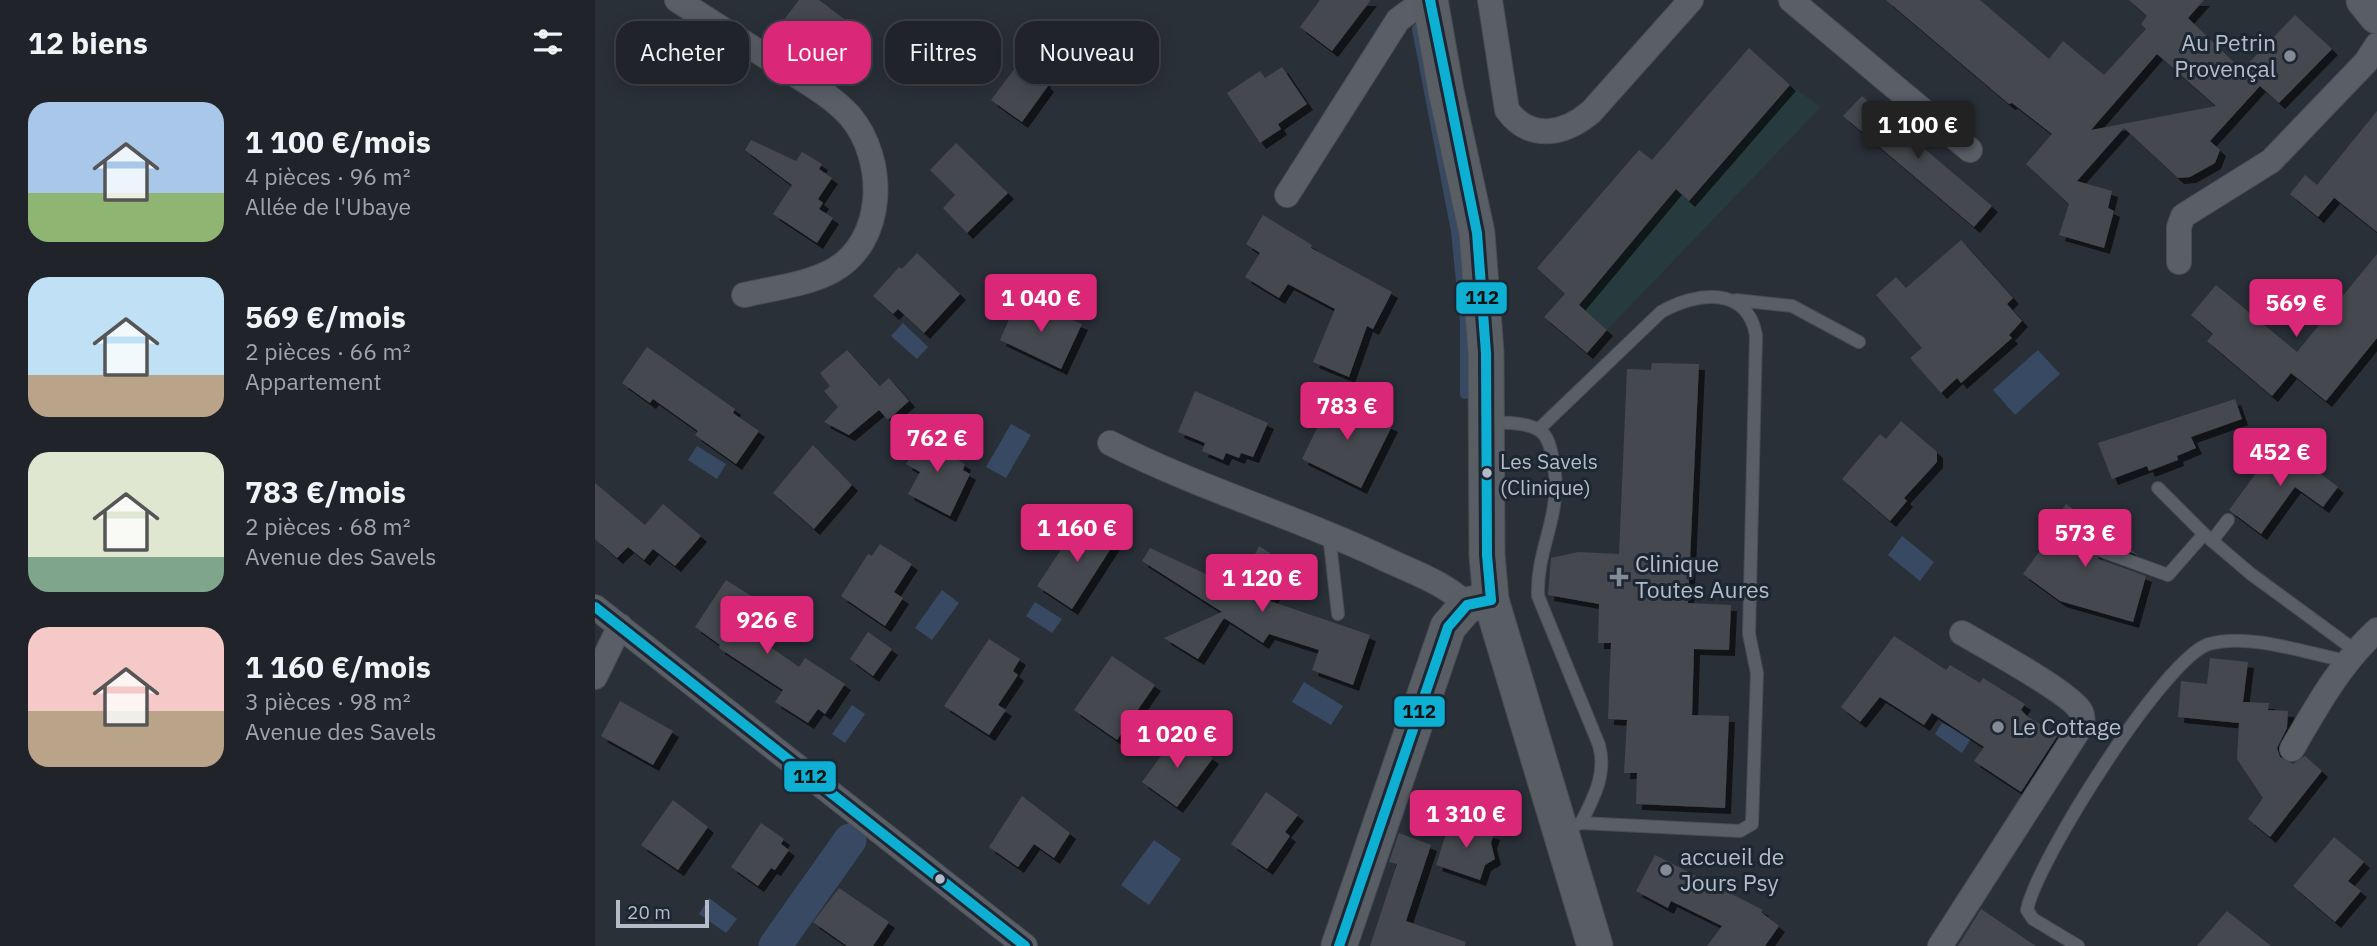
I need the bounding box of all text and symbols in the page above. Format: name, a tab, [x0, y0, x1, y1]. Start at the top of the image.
chip: Acheter	[616, 21, 749, 84]
chip: Louer	[763, 21, 871, 84]
chip: Filtres	[885, 21, 1001, 84]
chip: Nouveau	[1015, 21, 1159, 84]
text: 12 biens	[28, 23, 148, 62]
icon: filters	[529, 23, 567, 61]
place label: Au Petrin Provençal	[2174, 27, 2276, 83]
marker: Au Petrin Provençal	[2282, 48, 2298, 64]
pin: 1 100 €	[1853, 102, 1983, 161]
text: 1 100 €	[1878, 109, 1958, 139]
text: 1 100 €/mois	[245, 122, 431, 161]
icon: home	[84, 130, 168, 214]
text: 4 pièces · 96 m²	[245, 161, 411, 191]
text: Allée de l'Ubaye	[245, 191, 411, 221]
pin: 1 040 €	[976, 274, 1106, 334]
pin: 569 €	[2247, 280, 2345, 339]
line badge: 112	[1455, 281, 1508, 315]
text: 1 040 €	[1001, 282, 1081, 312]
text: 112	[1465, 285, 1499, 309]
text: 569 €	[2265, 287, 2327, 317]
text: 569 €/mois	[245, 297, 406, 336]
icon: home	[84, 305, 168, 389]
text: 2 pièces · 66 m²	[245, 336, 411, 366]
text: Appartement	[245, 366, 382, 396]
pin: 783 €	[1298, 382, 1396, 442]
text: 783 €	[1316, 390, 1378, 420]
pin: 762 €	[888, 414, 986, 474]
text: 762 €	[906, 422, 968, 452]
pin: 452 €	[2231, 428, 2329, 488]
text: 452 €	[2249, 436, 2311, 466]
place label: Les Savels (Clinique)	[1500, 447, 1598, 501]
marker: Les Savels (Clinique)	[1480, 466, 1494, 480]
text: 783 €/mois	[245, 472, 406, 511]
icon: home	[84, 480, 168, 564]
pin: 1 160 €	[1012, 504, 1142, 564]
pin: 573 €	[2036, 510, 2134, 569]
text: 2 pièces · 68 m²	[245, 511, 411, 541]
text: 1 160 €	[1037, 512, 1117, 542]
text: 573 €	[2054, 517, 2116, 547]
text: Avenue des Savels	[245, 541, 437, 571]
place label: Clinique Toutes Aures	[1635, 548, 1770, 604]
pin: 1 120 €	[1197, 554, 1327, 614]
text: 1 120 €	[1222, 562, 1302, 592]
marker: Clinique Toutes Aures	[1609, 567, 1629, 587]
pin: 926 €	[718, 596, 816, 656]
text: 926 €	[736, 604, 798, 634]
text: 1 160 €/mois	[245, 647, 431, 686]
icon: home	[84, 655, 168, 739]
text: 3 pièces · 98 m²	[245, 686, 411, 716]
line badge: 112	[1393, 695, 1446, 728]
text: 112	[1402, 699, 1436, 723]
pin: 1 020 €	[1112, 710, 1242, 770]
place label: Le Cottage	[2012, 711, 2121, 741]
text: Avenue des Savels	[245, 716, 437, 746]
text: 1 020 €	[1137, 718, 1217, 748]
marker: Le Cottage	[1990, 719, 2006, 735]
line badge: 112	[783, 760, 837, 793]
text: 112	[793, 764, 827, 788]
pin: 1 310 €	[1401, 790, 1531, 850]
text: 1 310 €	[1426, 798, 1506, 828]
place label: accueil de Jours Psy	[1680, 841, 1784, 897]
marker: accueil de Jours Psy	[1658, 862, 1674, 878]
unlabelled marker	[933, 872, 947, 886]
scale bar	[616, 897, 709, 929]
text: 20 m	[627, 900, 671, 924]

